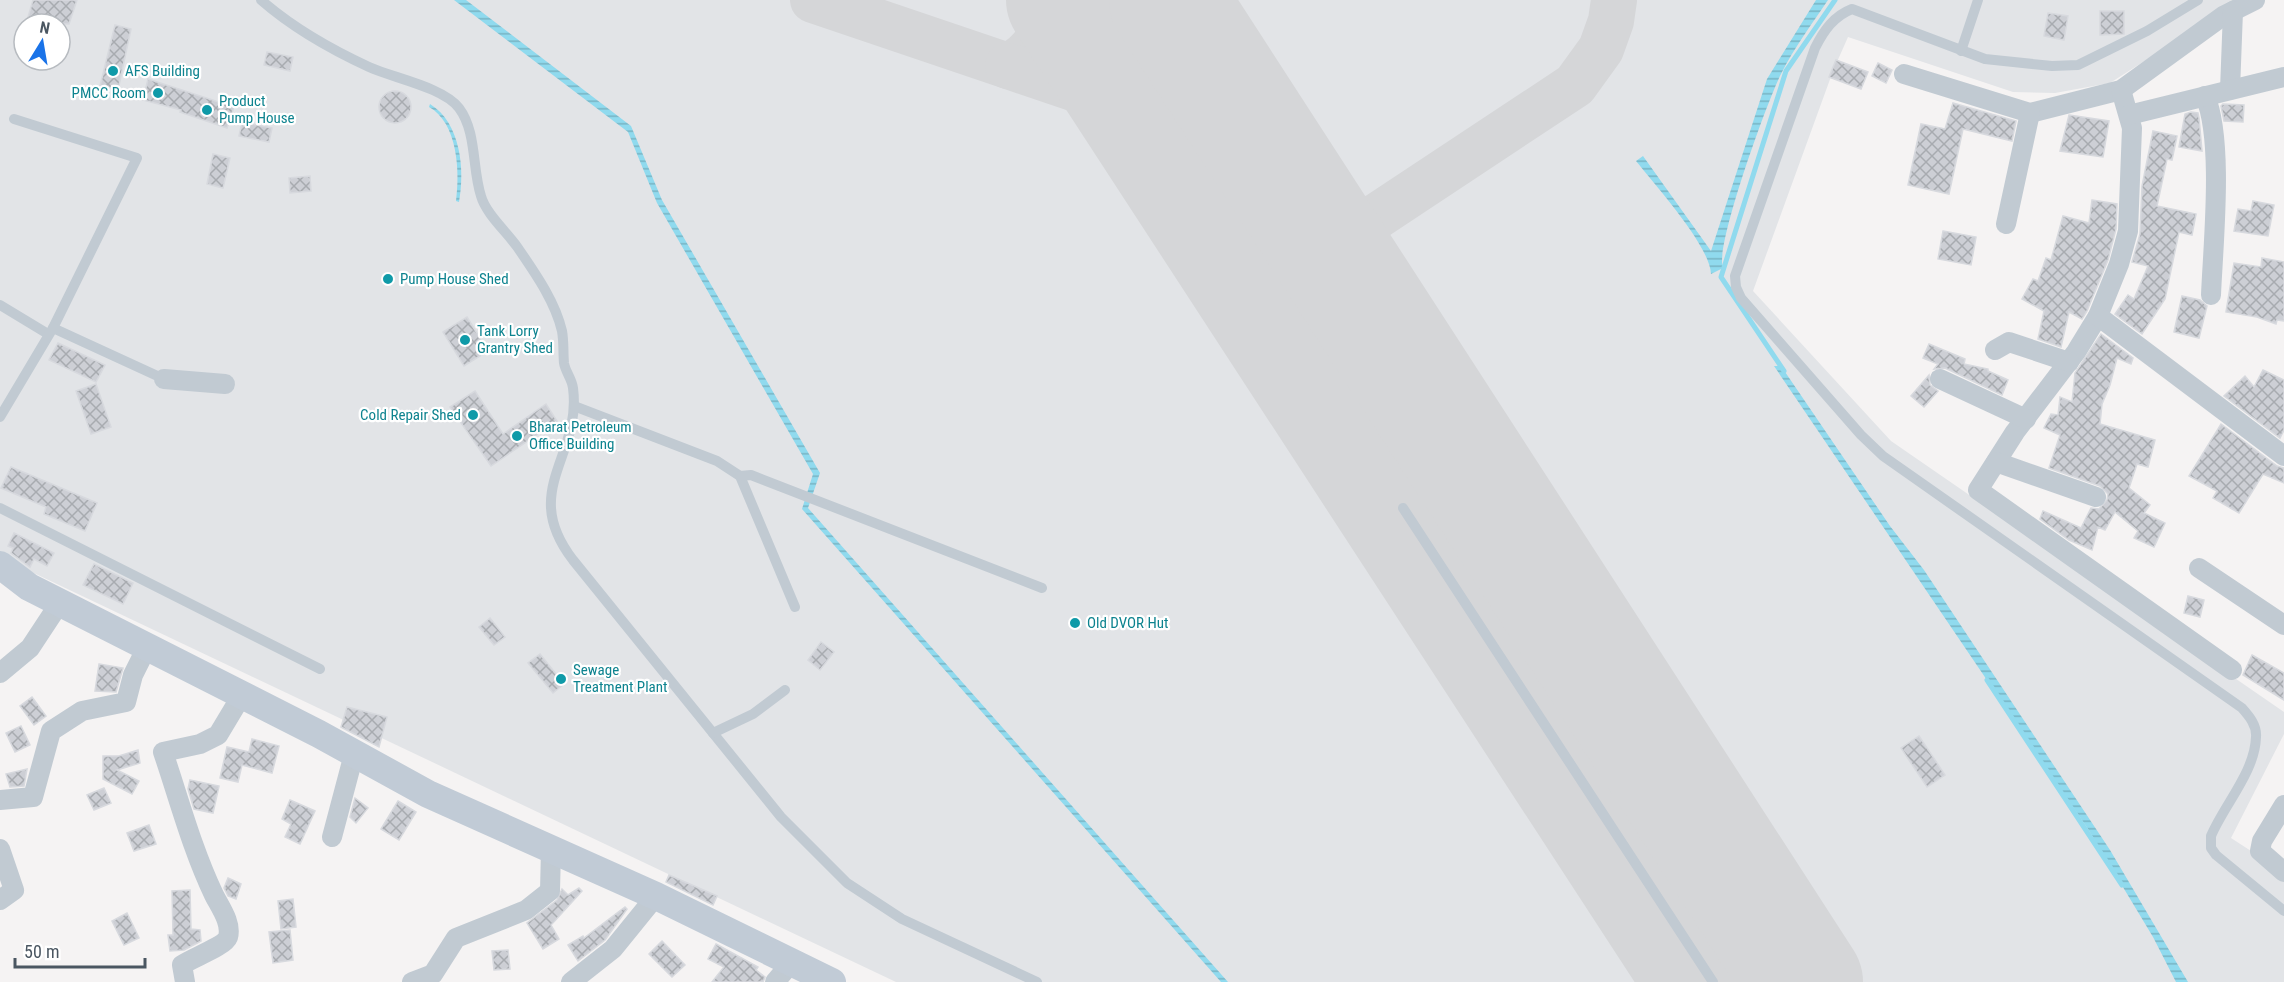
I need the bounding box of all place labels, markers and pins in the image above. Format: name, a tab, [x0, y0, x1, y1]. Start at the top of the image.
place label: AFS Building	[125, 62, 200, 80]
marker: AFS Building	[106, 64, 120, 78]
place label: PMCC Room	[72, 84, 146, 102]
marker: PMCC Room	[151, 86, 165, 100]
place label: Product Pump House	[219, 92, 295, 127]
marker: Product Pump House	[200, 103, 214, 117]
place label: Pump House Shed	[400, 270, 509, 288]
marker: Pump House Shed	[381, 272, 395, 286]
place label: Tank Lorry Grantry Shed	[477, 322, 553, 357]
marker: Tank Lorry Grantry Shed	[458, 333, 472, 347]
place label: Cold Repair Shed	[360, 406, 461, 424]
marker: Cold Repair Shed	[466, 408, 480, 422]
place label: Bharat Petroleum Office Building	[529, 418, 632, 453]
marker: Bharat Petroleum Office Building	[510, 429, 524, 443]
place label: Old DVOR Hut	[1087, 614, 1168, 632]
marker: Old DVOR Hut	[1068, 616, 1082, 630]
place label: Sewage Treatment Plant	[573, 661, 667, 696]
marker: Sewage Treatment Plant	[554, 672, 568, 686]

